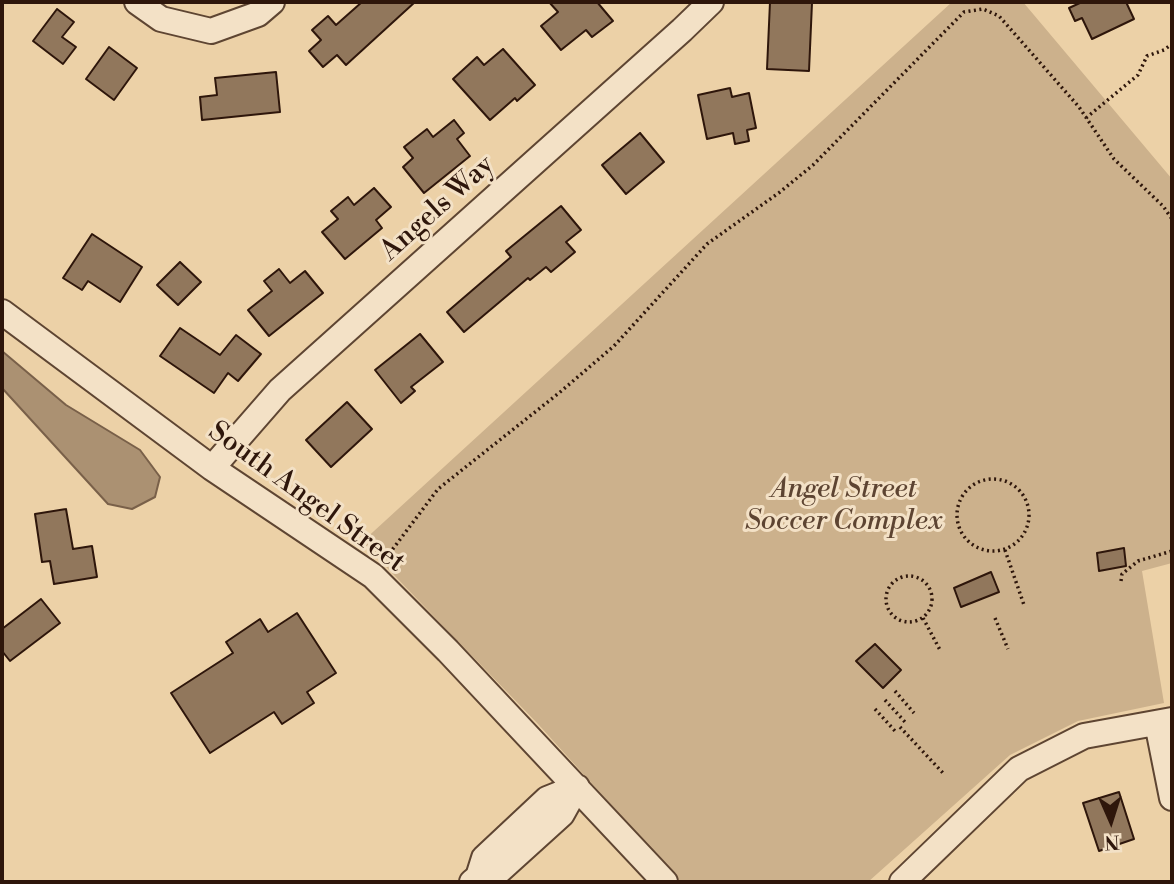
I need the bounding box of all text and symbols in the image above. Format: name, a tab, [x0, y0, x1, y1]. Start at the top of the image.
street label: Angels Way	[374, 149, 502, 269]
street label: South Angel Street	[201, 415, 411, 581]
park label: Angel Street Soccer Complex	[745, 473, 943, 539]
north arrow	[1076, 786, 1146, 856]
text: N	[1104, 830, 1120, 854]

